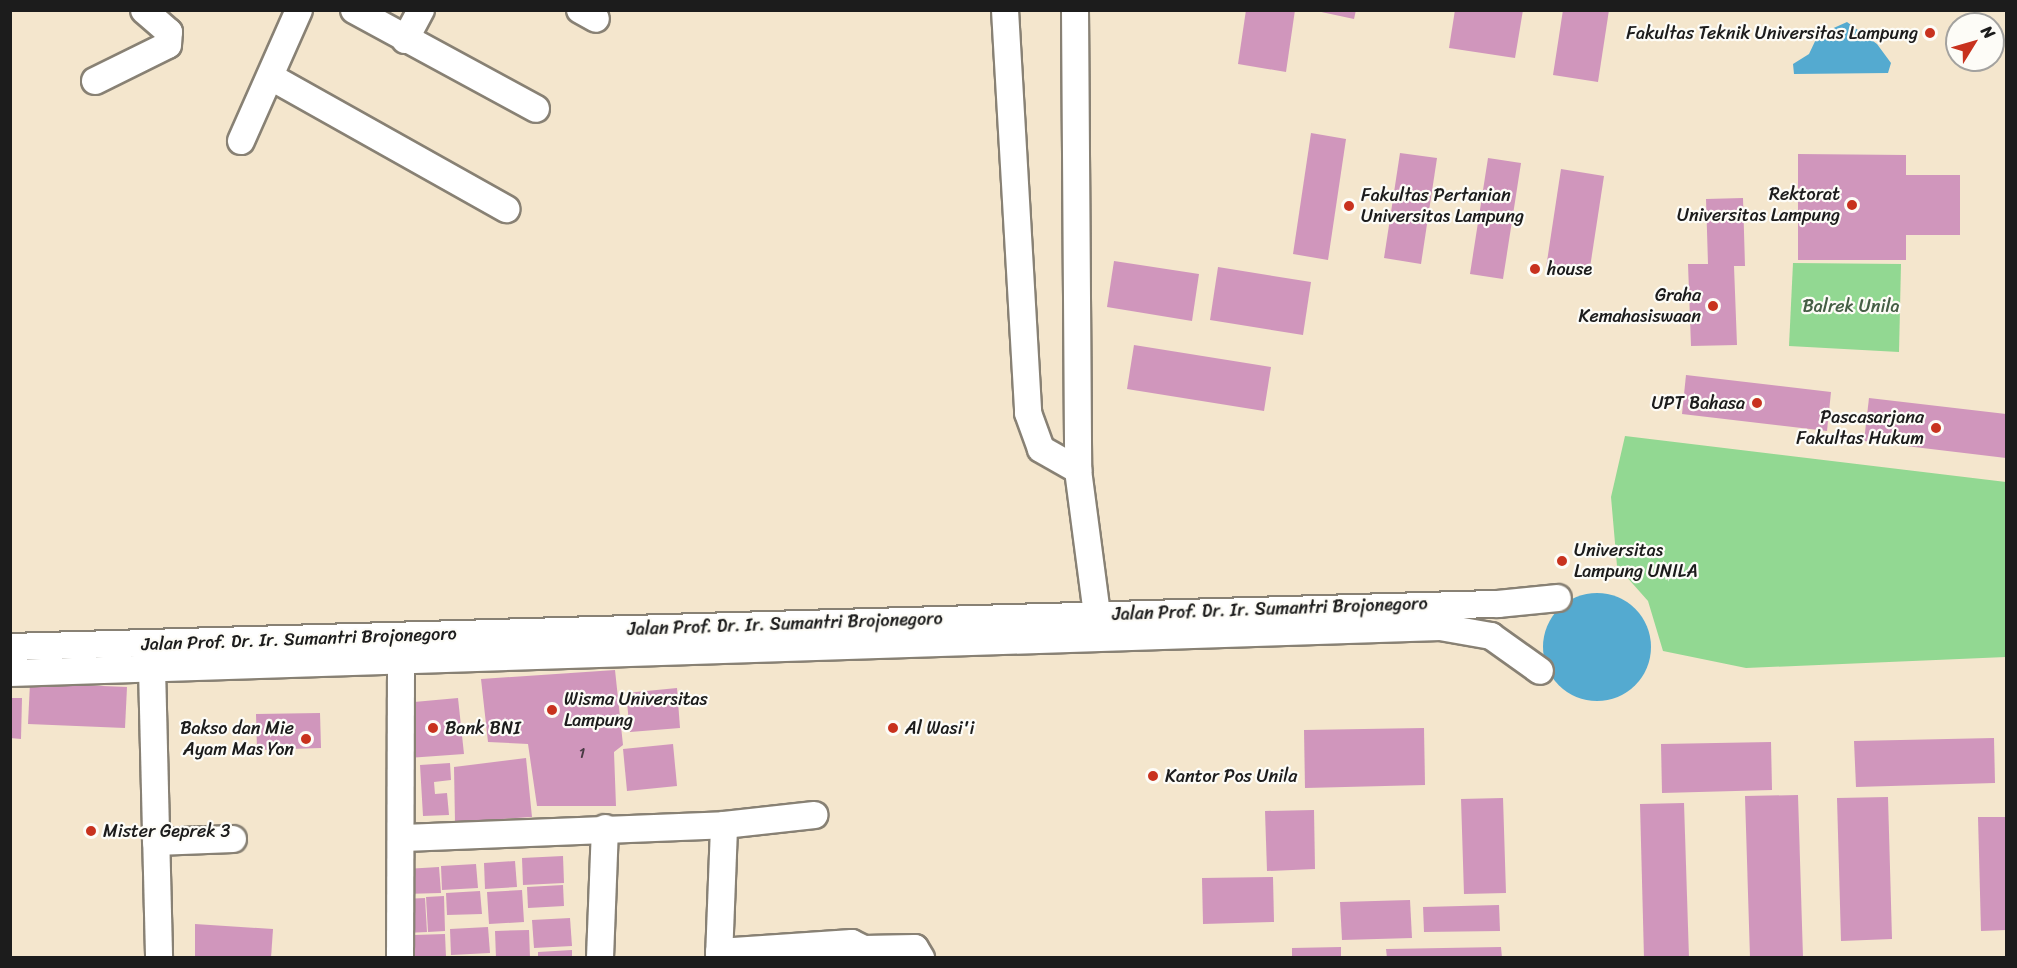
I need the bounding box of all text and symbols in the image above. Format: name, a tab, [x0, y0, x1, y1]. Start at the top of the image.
north arrow	[1945, 12, 2005, 72]
text: N	[1973, 19, 2003, 45]
place label: Fakultas Teknik Universitas Lampung	[1626, 22, 1918, 44]
marker: Fakultas Teknik Universitas Lampung	[1923, 26, 1937, 40]
place label: Rektorat Universitas Lampung	[1677, 184, 1840, 226]
place label: Fakultas Pertanian Universitas Lampung	[1361, 185, 1524, 228]
marker: Rektorat Universitas Lampung	[1845, 198, 1859, 212]
marker: Fakultas Pertanian Universitas Lampung	[1342, 199, 1356, 213]
place label: house	[1547, 258, 1592, 280]
marker: house	[1528, 262, 1542, 276]
place label: Graha Kemahasiswaan	[1579, 285, 1701, 328]
park label: Balrek Unila	[1802, 295, 1900, 317]
marker: Graha Kemahasiswaan	[1706, 299, 1720, 313]
place label: UPT Bahasa	[1652, 392, 1745, 414]
marker: UPT Bahasa	[1750, 396, 1764, 410]
place label: Pascasarjana Fakultas Hukum	[1796, 407, 1924, 450]
marker: Pascasarjana Fakultas Hukum	[1929, 421, 1943, 435]
place label: Universitas Lampung UNILA	[1574, 540, 1698, 582]
marker: Universitas Lampung UNILA	[1555, 554, 1569, 568]
street label: Jalan Prof. Dr. Ir. Sumantri Brojonegoro	[1113, 593, 1427, 625]
street label: Jalan Prof. Dr. Ir. Sumantri Brojonegoro	[628, 608, 942, 640]
street label: Jalan Prof. Dr. Ir. Sumantri Brojonegoro	[142, 623, 456, 655]
place label: Wisma Universitas Lampung	[564, 689, 708, 732]
marker: Wisma Universitas Lampung	[545, 703, 559, 717]
place label: Bank BNI	[445, 717, 520, 739]
place label: Al Wasi'i	[905, 717, 974, 739]
place label: Bakso dan Mie Ayam Mas Yon	[180, 718, 294, 760]
marker: Bank BNI	[426, 721, 440, 735]
marker: Al Wasi'i	[886, 721, 900, 735]
marker: Bakso dan Mie Ayam Mas Yon	[299, 732, 313, 746]
house number: 1	[579, 745, 585, 763]
place label: Kantor Pos Unila	[1165, 765, 1298, 787]
marker: Kantor Pos Unila	[1146, 769, 1160, 783]
place label: Mister Geprek 3	[103, 820, 231, 842]
marker: Mister Geprek 3	[84, 824, 98, 838]

